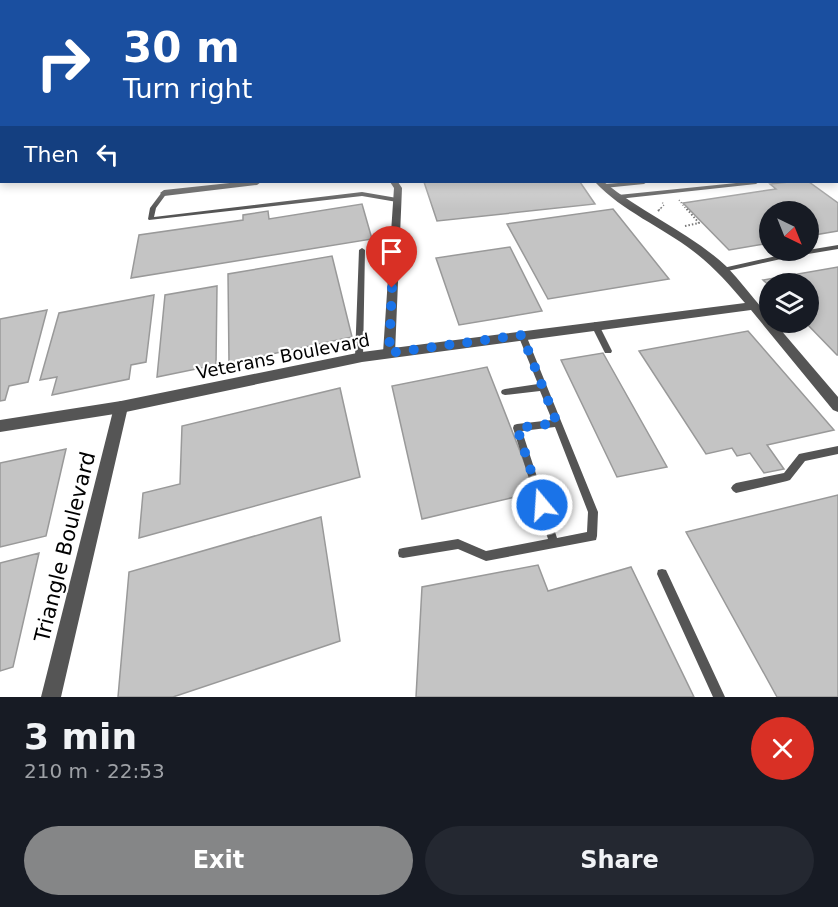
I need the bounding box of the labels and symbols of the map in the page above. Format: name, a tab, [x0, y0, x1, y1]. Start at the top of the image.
north arrow	[759, 201, 819, 261]
pin	[366, 226, 417, 288]
street label: Veterans Boulevard	[195, 329, 371, 383]
street label: Triangle Boulevard	[29, 449, 100, 646]
position arrow	[510, 473, 574, 537]

